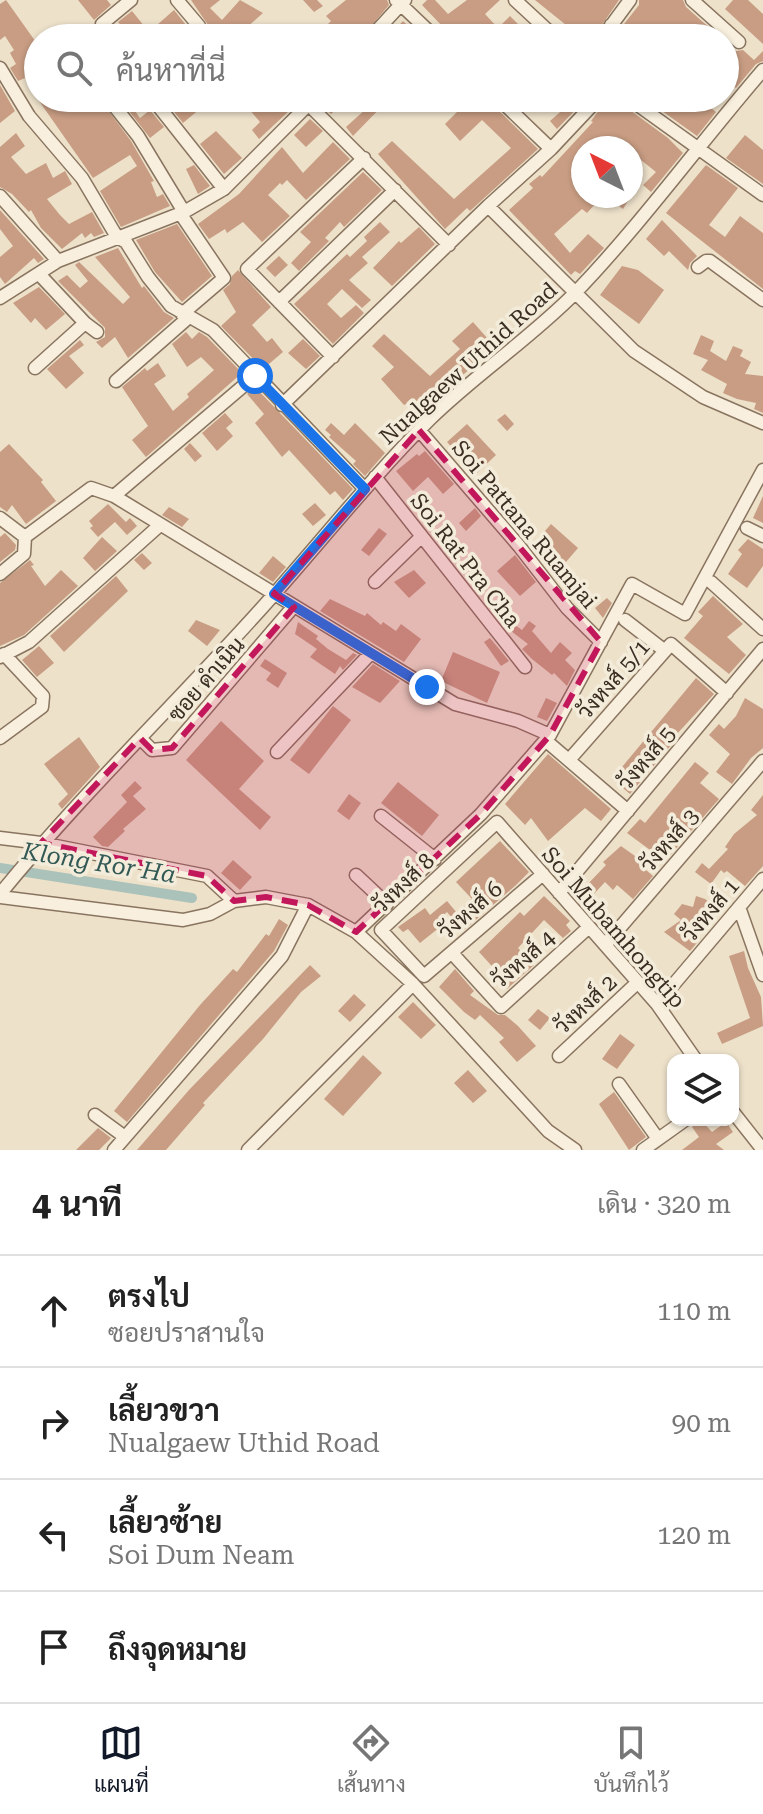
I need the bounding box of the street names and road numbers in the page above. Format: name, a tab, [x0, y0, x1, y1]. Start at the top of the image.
street label: Nualgaew Uthid Road	[375, 277, 562, 450]
street label: Soi Pattana Ruamjai	[447, 435, 602, 613]
street label: Soi Rat Pra Cha	[406, 488, 526, 632]
street label: ซอย ดำเนิน	[162, 632, 250, 726]
street label: วังหงส์ 5/1	[570, 633, 655, 724]
street label: วังหงส์ 5	[611, 720, 680, 795]
street label: วังหงส์ 3	[634, 802, 704, 877]
street label: Soi Mubamhongtip	[537, 842, 690, 1013]
street label: วังหงส์ 8	[366, 847, 439, 919]
street label: วังหงส์ 1	[675, 872, 744, 947]
street label: วังหงส์ 6	[432, 875, 507, 945]
street label: วังหงส์ 4	[485, 923, 561, 994]
street label: วังหงส์ 2	[548, 968, 622, 1039]

